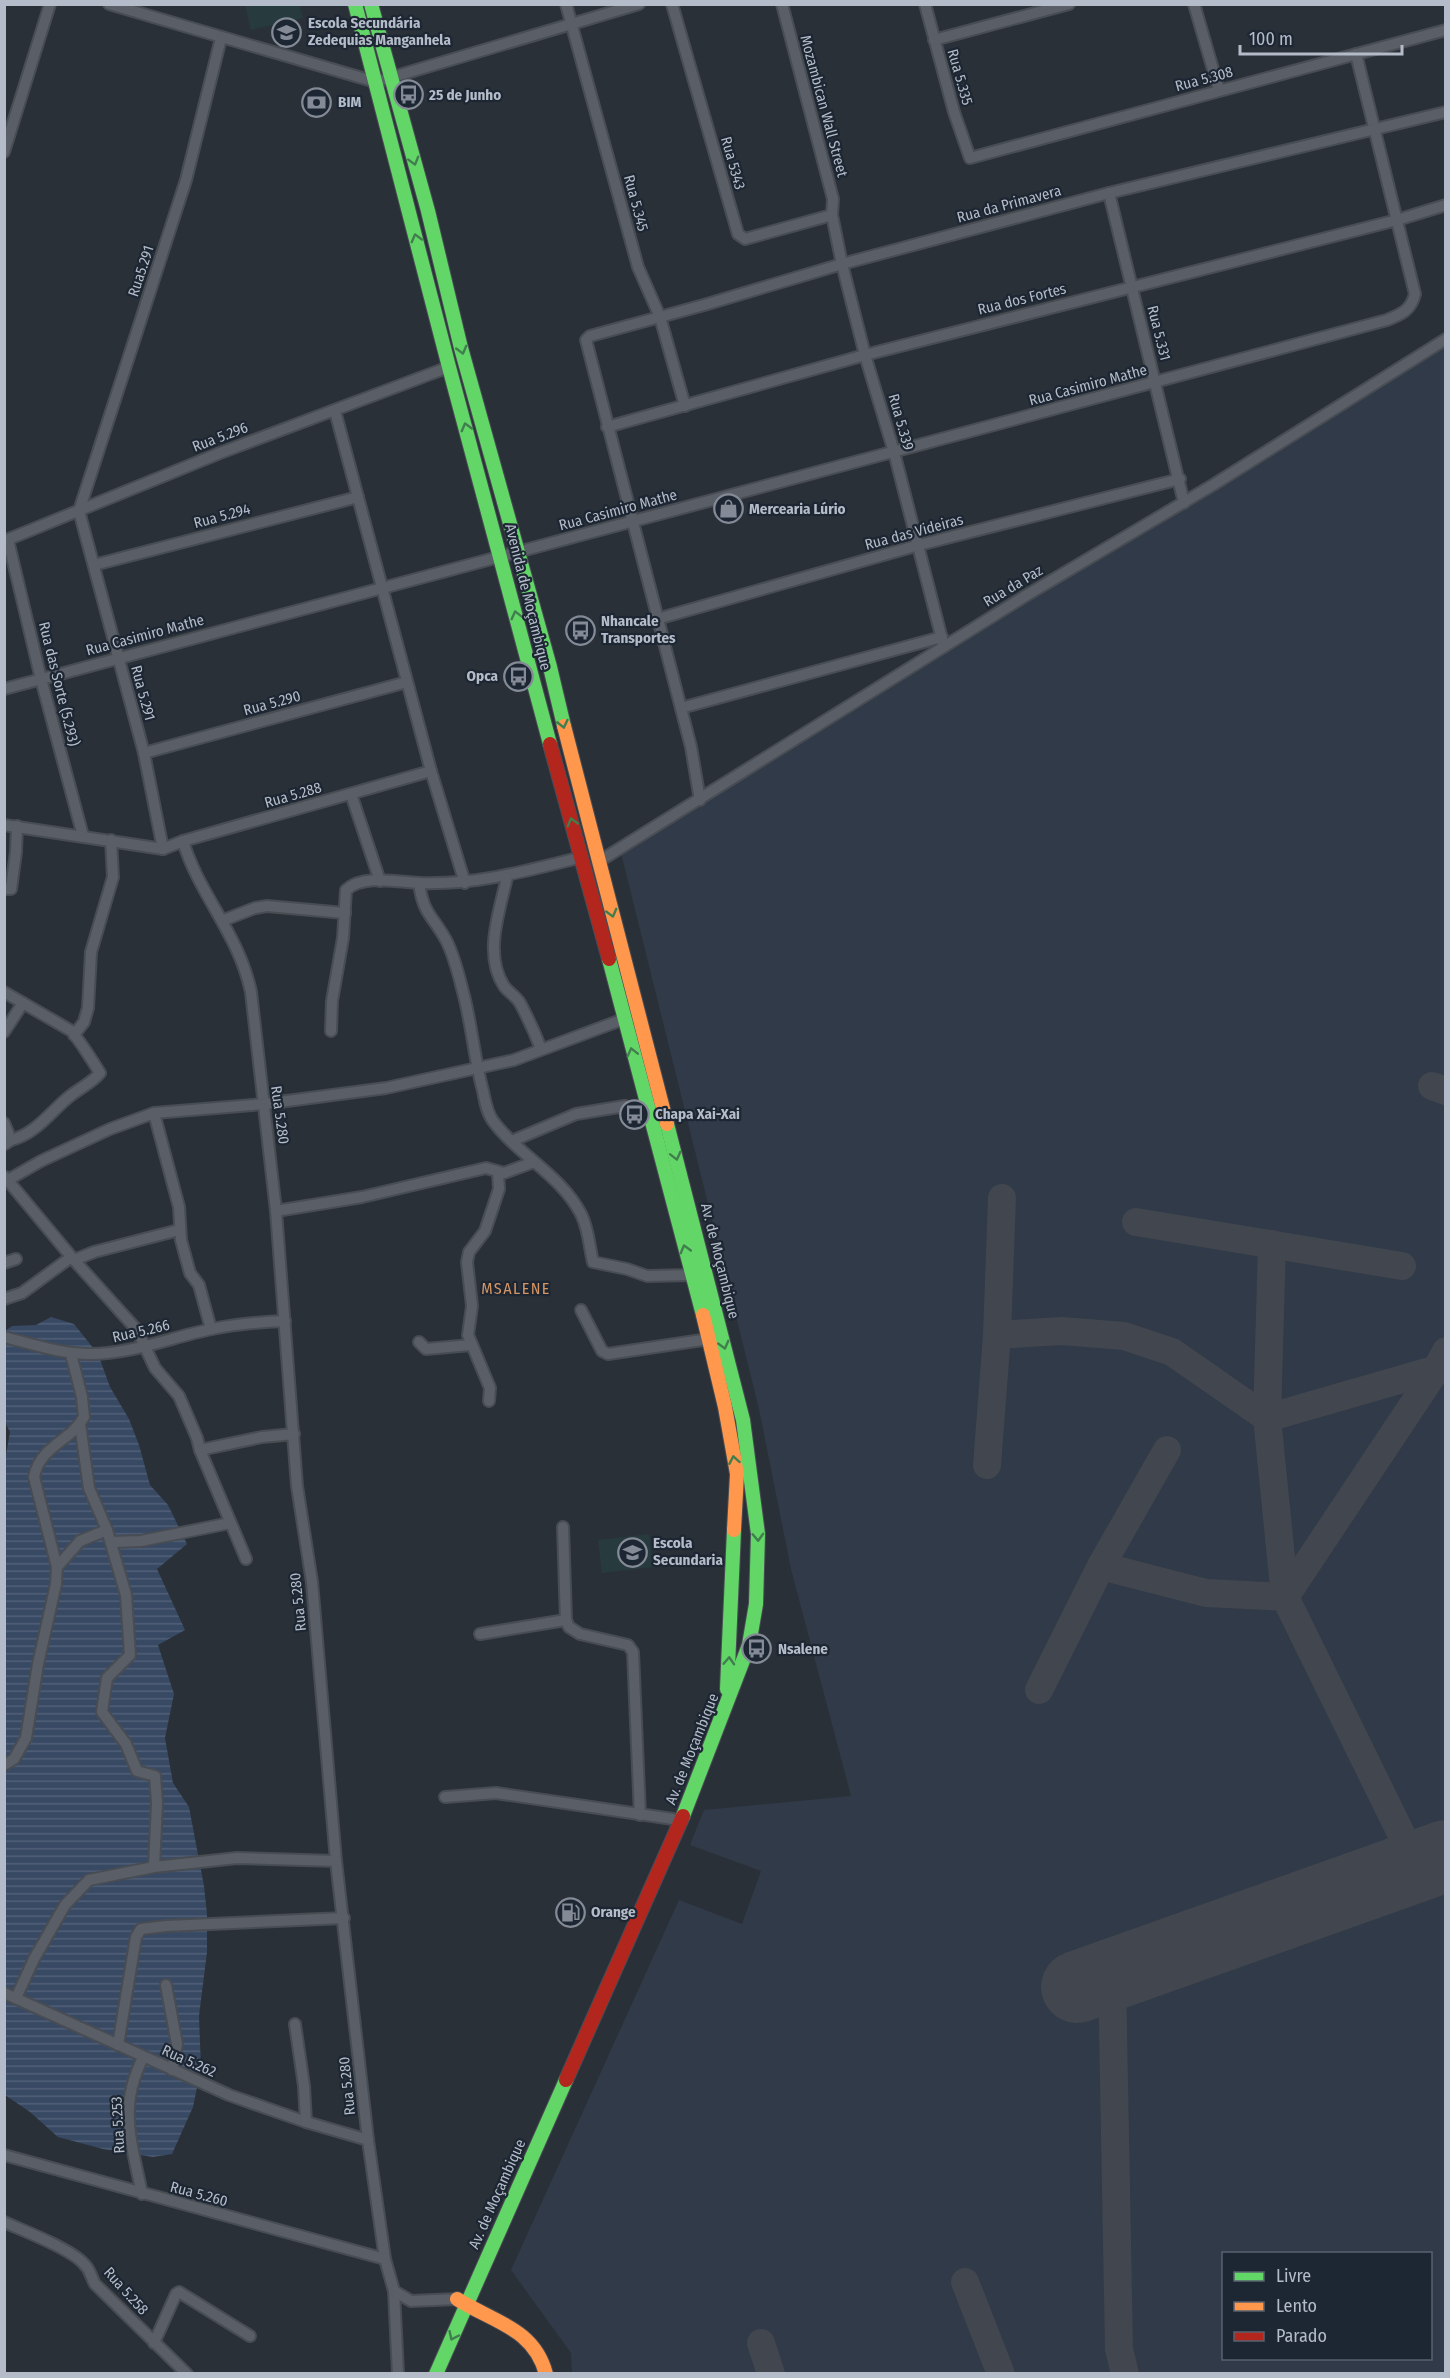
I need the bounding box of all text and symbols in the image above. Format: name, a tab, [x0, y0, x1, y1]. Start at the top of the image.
place label: Escola Secundária Zedequias Manganhela	[308, 14, 451, 49]
school or university icon: Escola Secundária Zedequias Manganhela	[271, 16, 303, 48]
scale bar	[1240, 18, 1402, 56]
text: 100 m	[1249, 28, 1293, 50]
street label: Mozambican Wall Street	[796, 33, 852, 179]
street label: Rua 5.335	[943, 47, 977, 107]
street label: Rua 5.308	[1173, 63, 1235, 95]
bus stop icon: 25 de Junho	[392, 79, 424, 111]
bank icon: BIM	[301, 86, 333, 118]
place label: 25 de Junho	[428, 86, 501, 104]
place label: BIM	[338, 93, 361, 111]
street label: Rua 5343	[717, 134, 749, 192]
one-way arrow	[407, 155, 419, 166]
street label: Rua 5.345	[620, 173, 652, 233]
street label: Rua da Primavera	[955, 181, 1063, 227]
one-way arrow	[411, 233, 424, 243]
street label: Rua5.291	[124, 243, 158, 299]
street label: Rua dos Fortes	[976, 279, 1068, 319]
street label: Rua 5.331	[1143, 304, 1175, 362]
one-way arrow	[455, 344, 467, 355]
street label: Rua Casimiro Mathe	[1027, 361, 1149, 409]
street label: Rua 5.339	[884, 392, 918, 452]
street label: Rua 5.296	[190, 418, 250, 456]
one-way arrow	[461, 422, 473, 433]
street label: Rua Casimiro Mathe	[557, 486, 679, 534]
shop icon: Mercearia Lúrio	[712, 493, 744, 525]
street label: Rua 5.294	[192, 500, 252, 532]
place label: Mercearia Lúrio	[749, 500, 846, 518]
street label: Rua das Videiras	[863, 510, 965, 554]
street label: Avenida de Moçambique	[501, 522, 555, 672]
street label: Rua da Paz	[980, 561, 1046, 611]
one-way arrow	[510, 610, 523, 620]
street label: Rua Casimiro Mathe	[84, 611, 206, 659]
place label: Nhancale Transportes	[601, 612, 676, 647]
bus stop icon: Nhancale Transportes	[564, 614, 596, 646]
street label: Rua das Sorte (5.293)	[35, 620, 83, 748]
bus stop icon: Opca	[503, 660, 535, 692]
street label: Rua 5.291	[127, 663, 159, 723]
place label: Opca	[467, 667, 499, 685]
street label: Rua 5.290	[241, 687, 303, 719]
one-way arrow	[556, 719, 569, 729]
street label: Rua 5.288	[262, 778, 324, 812]
one-way arrow	[567, 817, 579, 828]
one-way arrow	[605, 907, 617, 917]
one-way arrow	[627, 1047, 640, 1057]
street label: Rua 5.280	[267, 1085, 293, 1145]
bus stop icon: Chapa Xai-Xai	[618, 1098, 650, 1130]
place label: Chapa Xai-Xai	[655, 1105, 740, 1123]
one-way arrow	[668, 1151, 681, 1161]
street label: Av. de Moçambique	[697, 1201, 743, 1321]
one-way arrow	[680, 1244, 692, 1255]
district label: MSALENE	[481, 1279, 551, 1298]
street label: Rua 5.266	[110, 1316, 172, 1346]
one-way arrow	[717, 1340, 730, 1350]
one-way arrow	[729, 1455, 741, 1464]
one-way arrow	[752, 1532, 764, 1541]
place label: Escola Secundaria	[653, 1534, 723, 1569]
school or university icon: Escola Secundaria	[616, 1536, 648, 1568]
street label: Rua 5.280	[286, 1572, 310, 1632]
bus stop icon: Nsalene	[741, 1633, 773, 1665]
place label: Nsalene	[778, 1640, 828, 1658]
one-way arrow	[722, 1656, 735, 1665]
street label: Av. de Moçambique	[661, 1691, 723, 1807]
fuel station icon: Orange	[554, 1896, 586, 1928]
place label: Orange	[591, 1903, 636, 1921]
street label: Rua 5.262	[159, 2041, 219, 2081]
street label: Rua 5.280	[335, 2056, 359, 2116]
street label: Rua 5.253	[108, 2096, 128, 2154]
street label: Av. de Moçambique	[465, 2136, 529, 2252]
street label: Rua 5.260	[168, 2178, 230, 2210]
legend	[1222, 2252, 1432, 2360]
street label: Rua 5.258	[100, 2263, 152, 2319]
text: Livre	[1276, 2265, 1311, 2287]
text: Lento	[1276, 2295, 1317, 2317]
text: Parado	[1276, 2325, 1327, 2347]
one-way arrow	[448, 2329, 460, 2340]

